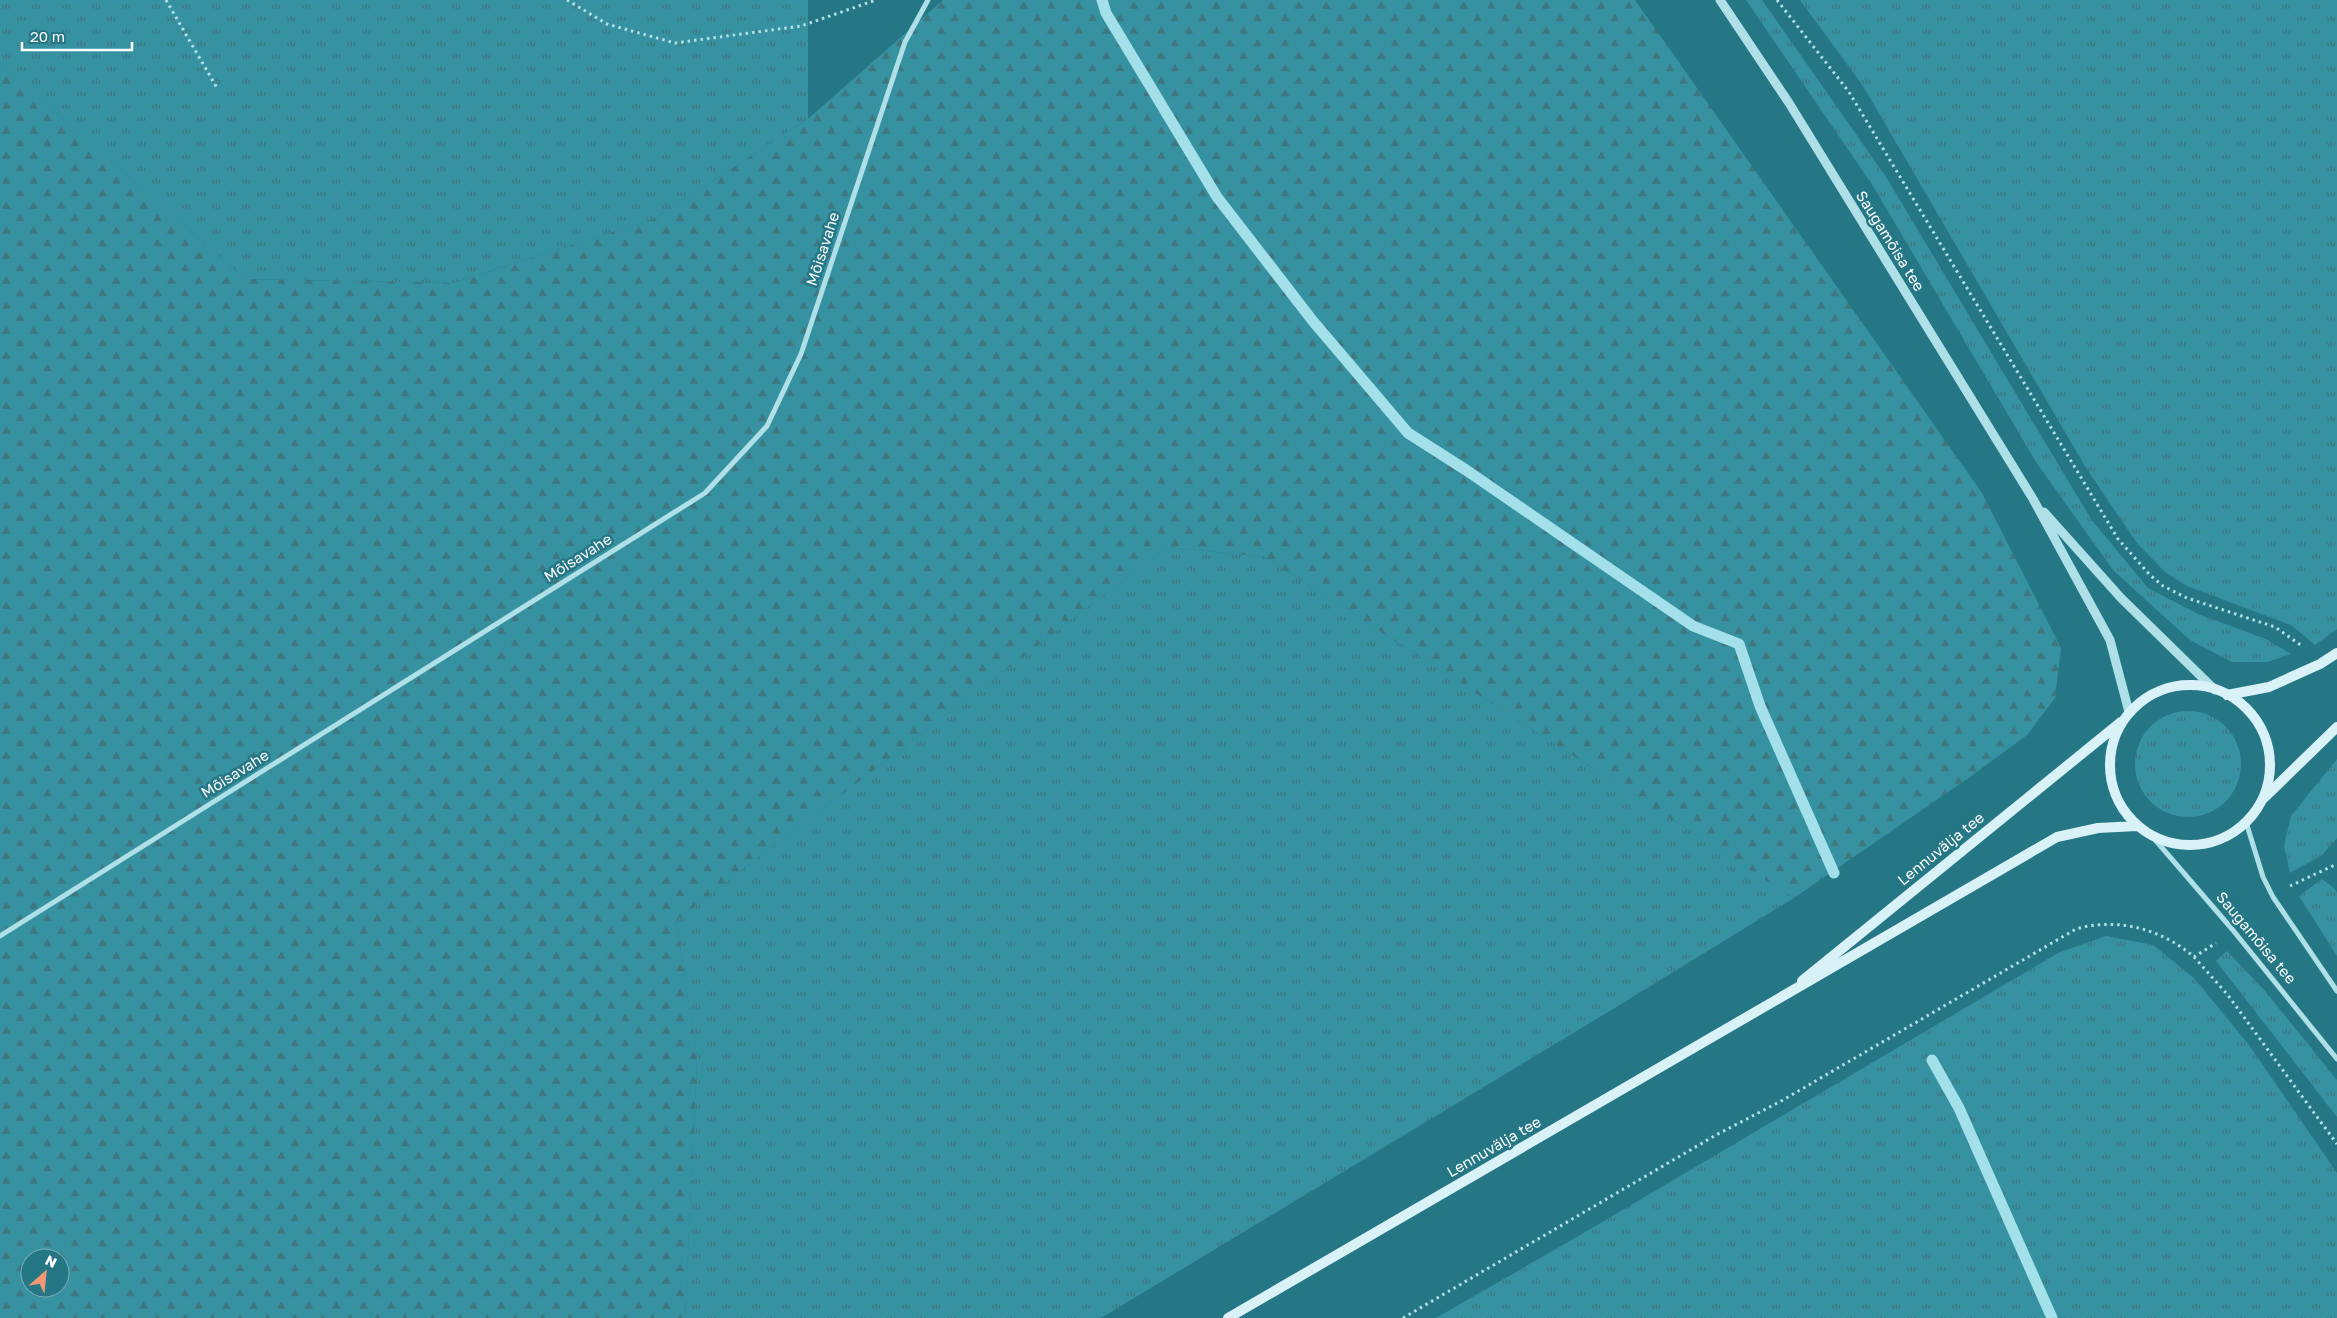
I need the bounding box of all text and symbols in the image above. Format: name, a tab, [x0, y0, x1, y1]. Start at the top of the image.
scale bar	[22, 20, 132, 52]
text: 20 m	[30, 27, 65, 45]
street label: Saugamõisa tee	[1853, 187, 1929, 294]
street label: Mõisavahe	[802, 209, 843, 288]
street label: Mõisavahe	[540, 529, 615, 585]
street label: Mõisavahe	[197, 745, 272, 801]
street label: Lennuvälja tee	[1894, 808, 1987, 888]
street label: Saugamõisa tee	[2213, 888, 2301, 987]
street label: Lennuvälja tee	[1443, 1112, 1544, 1180]
north arrow	[20, 1248, 70, 1298]
text: N	[43, 1251, 60, 1271]

